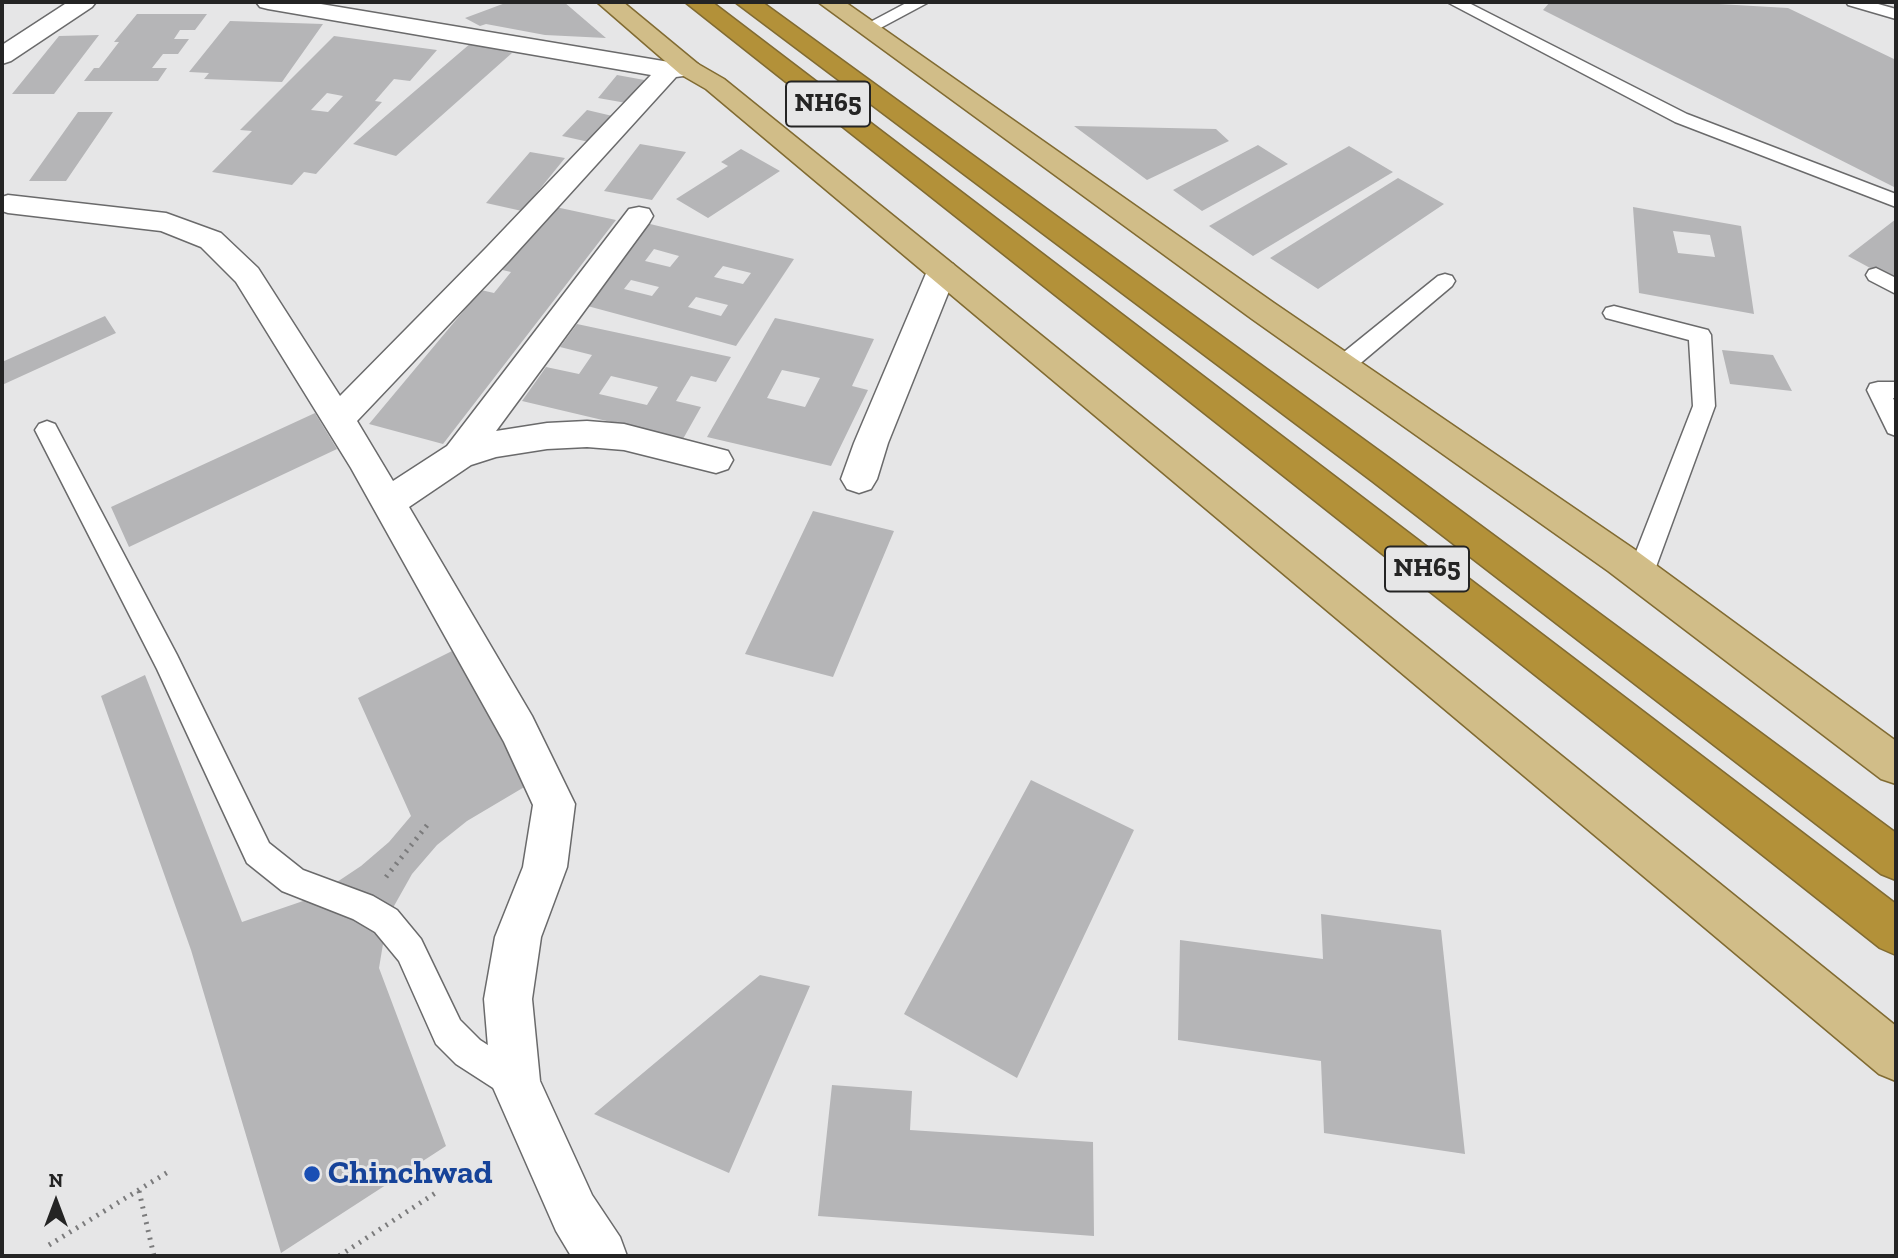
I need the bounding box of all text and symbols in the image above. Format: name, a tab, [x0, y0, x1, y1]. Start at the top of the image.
road number: NH65	[786, 82, 870, 127]
road number: NH65	[1385, 547, 1469, 592]
place label: Chinchwad	[328, 1154, 493, 1194]
marker: Chinchwad	[302, 1164, 322, 1184]
north arrow	[21, 1167, 91, 1237]
text: N	[49, 1169, 63, 1192]

